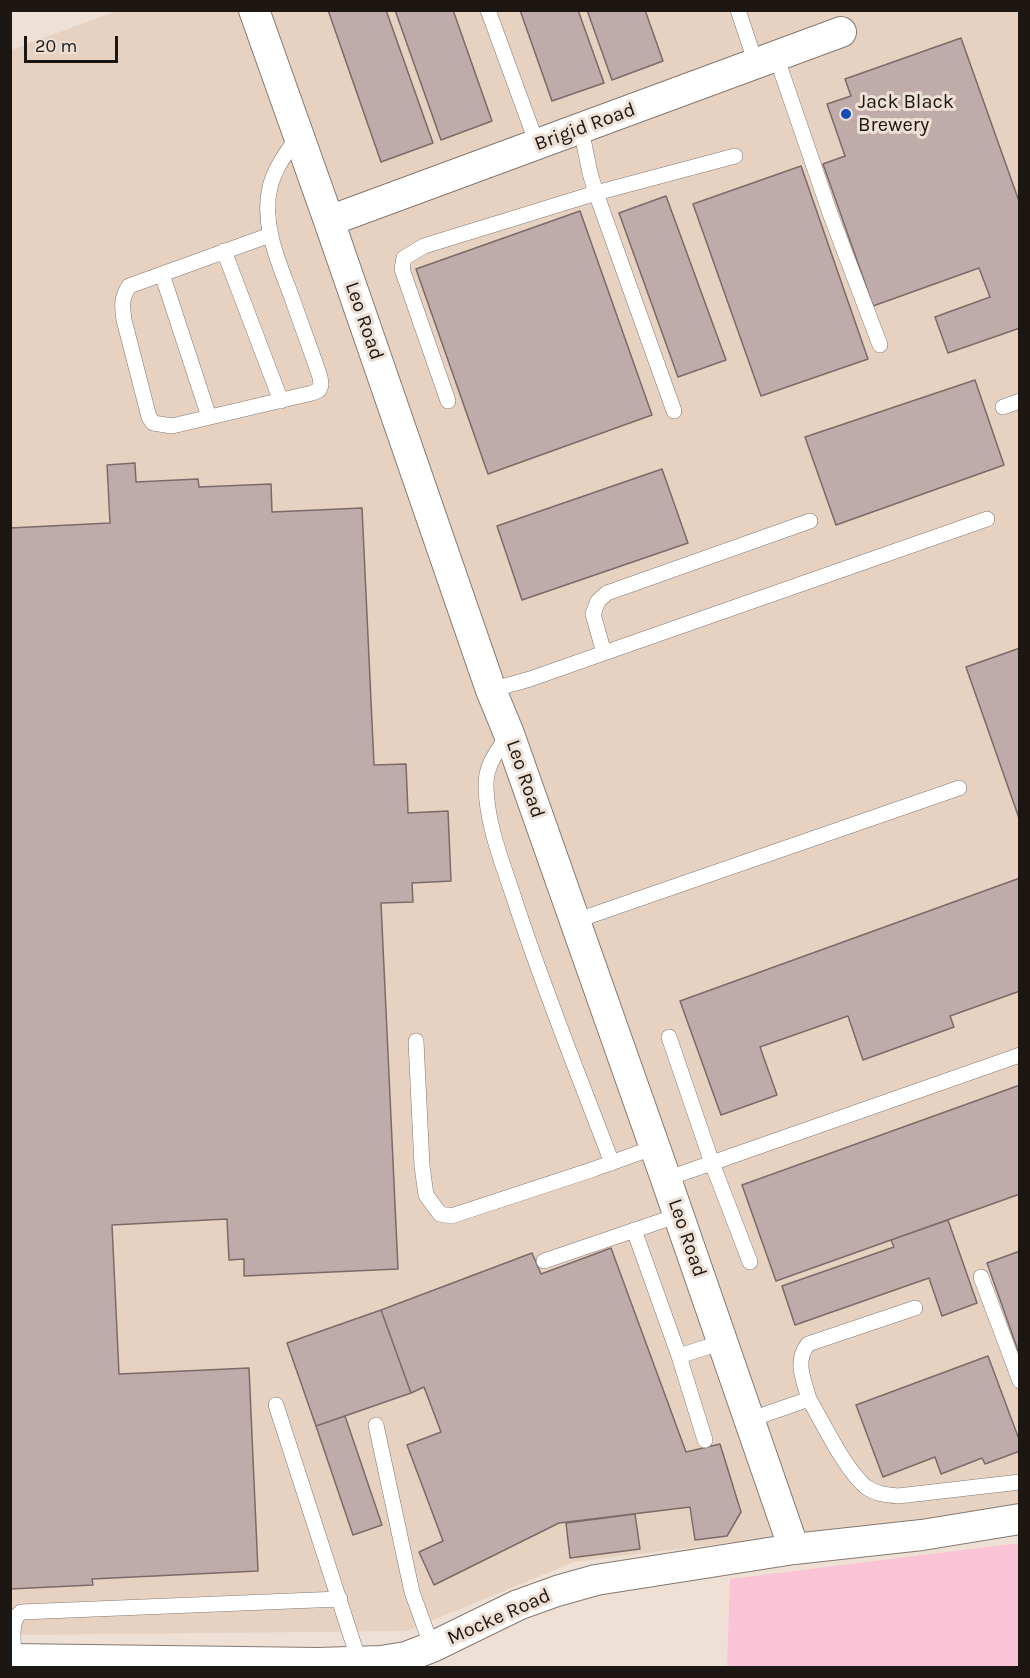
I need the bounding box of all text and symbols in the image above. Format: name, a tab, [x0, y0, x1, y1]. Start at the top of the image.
scale bar	[27, 24, 122, 62]
text: 20 m	[35, 35, 77, 57]
place label: Jack Black Brewery	[858, 90, 954, 137]
street label: Brigid Road	[531, 98, 639, 156]
marker: Jack Black Brewery	[839, 107, 853, 121]
street label: Leo Road	[339, 279, 389, 363]
street label: Leo Road	[500, 737, 550, 821]
street label: Leo Road	[662, 1196, 712, 1280]
street label: Mocke Road	[444, 1584, 554, 1650]

